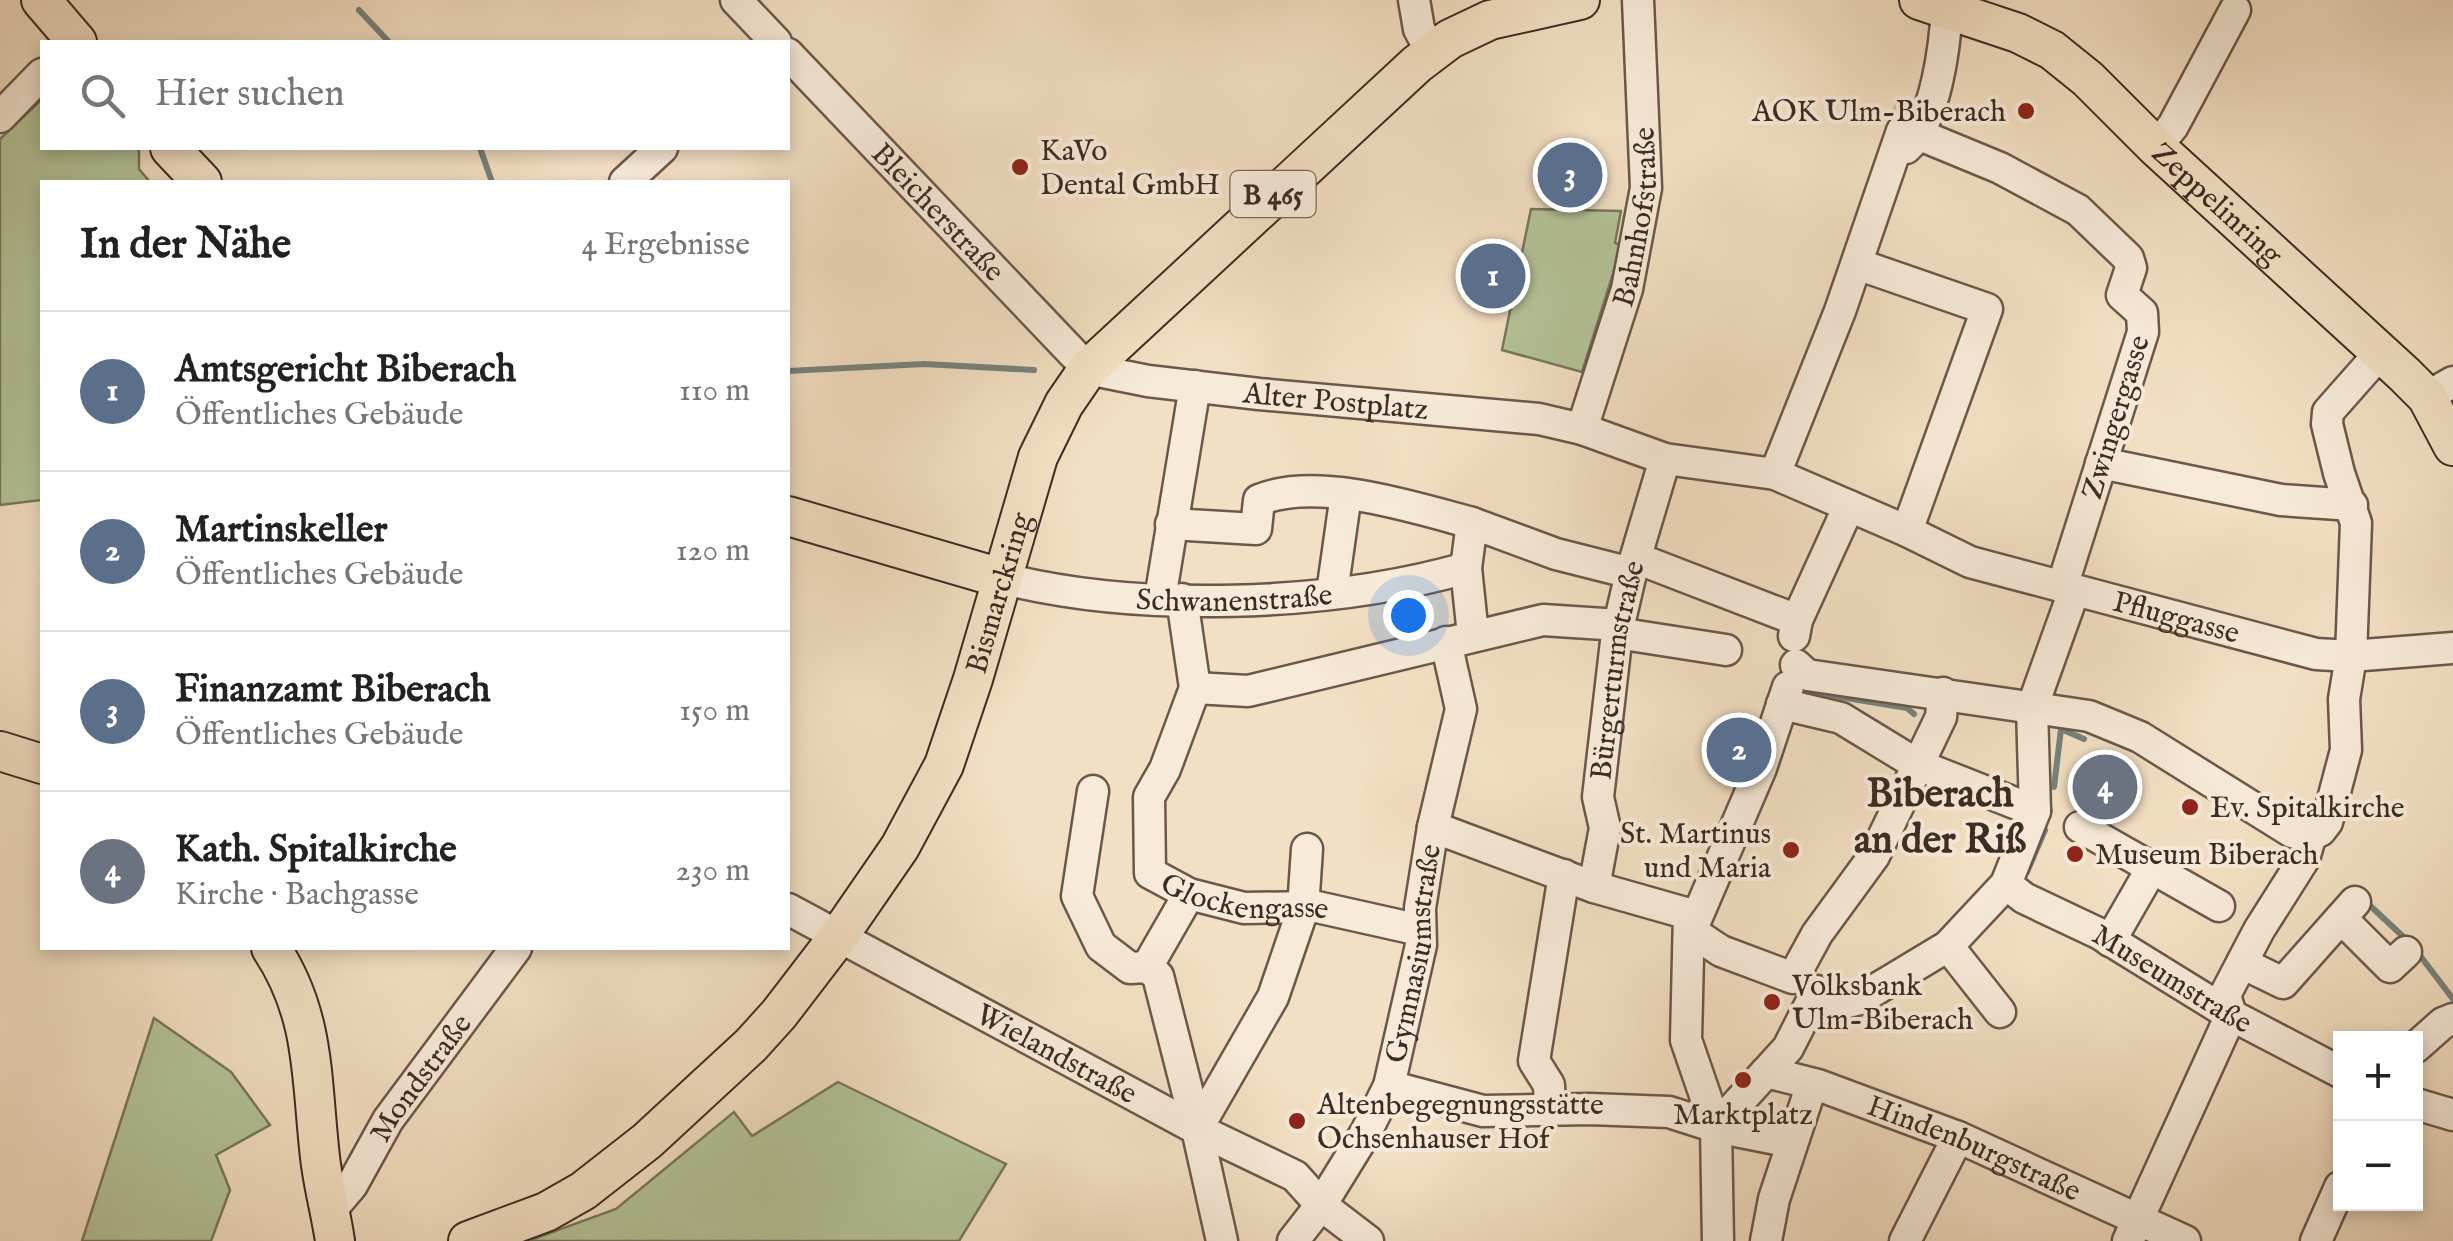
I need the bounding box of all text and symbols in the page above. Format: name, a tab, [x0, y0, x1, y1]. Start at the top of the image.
search box	[40, 40, 790, 150]
icon: search	[75, 68, 130, 123]
text: Hier suchen	[155, 71, 345, 119]
place label: AOK Ulm-Biberach	[1751, 94, 2006, 132]
marker: AOK Ulm-Biberach	[2015, 100, 2037, 122]
street label: Bahnhofstraße	[1605, 126, 1667, 312]
place label: KaVo Dental GmbH	[1040, 133, 1220, 205]
street label: Zeppelinring	[2142, 135, 2290, 275]
street label: Bleicherstraße	[862, 136, 1012, 291]
pin: 3	[1538, 138, 1602, 212]
marker: KaVo Dental GmbH	[1009, 156, 1031, 178]
road number: B 465	[1230, 171, 1316, 217]
text: In der Nähe	[80, 219, 291, 272]
text: 4 Ergebnisse	[582, 225, 750, 266]
pin: 1	[1460, 238, 1526, 314]
street label: Zwingergasse	[2074, 331, 2160, 504]
text: Amtsgericht Biberach	[175, 347, 516, 395]
text: 1	[107, 371, 118, 412]
text: 110 m	[679, 371, 750, 412]
street label: Alter Postplatz	[1240, 375, 1430, 430]
text: Öffentliches Gebäude	[175, 395, 463, 436]
text: Martinskeller	[175, 507, 387, 555]
street label: Bismarckring	[959, 508, 1042, 679]
text: 2	[105, 531, 120, 572]
text: 120 m	[676, 531, 750, 572]
text: Öffentliches Gebäude	[175, 555, 463, 596]
street label: Bürgerturmstraße	[1583, 556, 1655, 782]
street label: Schwanenstraße	[1135, 577, 1334, 622]
street label: Pfluggasse	[2108, 584, 2243, 654]
your location	[1383, 590, 1434, 641]
text: Finanzamt Biberach	[175, 667, 491, 715]
text: 3	[107, 691, 118, 732]
text: 150 m	[679, 691, 750, 732]
pin: 2	[1706, 712, 1772, 788]
text: Öffentliches Gebäude	[175, 715, 463, 756]
pin: 4	[2072, 750, 2138, 824]
district label: Biberach an der Riß	[1854, 770, 2026, 867]
place label: Ev. Spitalkirche	[2210, 790, 2405, 828]
marker: Ev. Spitalkirche	[2179, 796, 2201, 818]
place label: St. Martinus und Maria	[1620, 816, 1771, 888]
text: Kath. Spitalkirche	[175, 827, 457, 875]
place label: Museum Biberach	[2095, 837, 2318, 875]
marker: St. Martinus und Maria	[1780, 839, 1802, 861]
street label: Gymnasiumstraße	[1378, 842, 1451, 1067]
marker: Museum Biberach	[2064, 843, 2086, 865]
text: 4	[105, 851, 120, 892]
text: 230 m	[676, 851, 750, 892]
street label: Glockengasse	[1153, 865, 1332, 930]
text: Kirche · Bachgasse	[175, 875, 419, 916]
street label: Museumstraße	[2085, 917, 2258, 1044]
place label: Volksbank Ulm-Biberach	[1791, 968, 1973, 1040]
marker: Volksbank Ulm-Biberach	[1761, 991, 1783, 1013]
street label: Wielandstraße	[968, 996, 1143, 1114]
street label: Mondstraße	[362, 1007, 481, 1149]
map controls	[2333, 1031, 2423, 1211]
button: +	[2333, 1031, 2423, 1121]
marker: Marktplatz	[1732, 1069, 1754, 1091]
place label: Altenbegegnungsstätte Ochsenhauser Hof	[1316, 1087, 1604, 1159]
street label: Hindenburgstraße	[1862, 1088, 2086, 1212]
place label: Marktplatz	[1673, 1097, 1813, 1135]
marker: Altenbegegnungsstätte Ochsenhauser Hof	[1286, 1110, 1308, 1132]
button: −	[2333, 1121, 2423, 1211]

